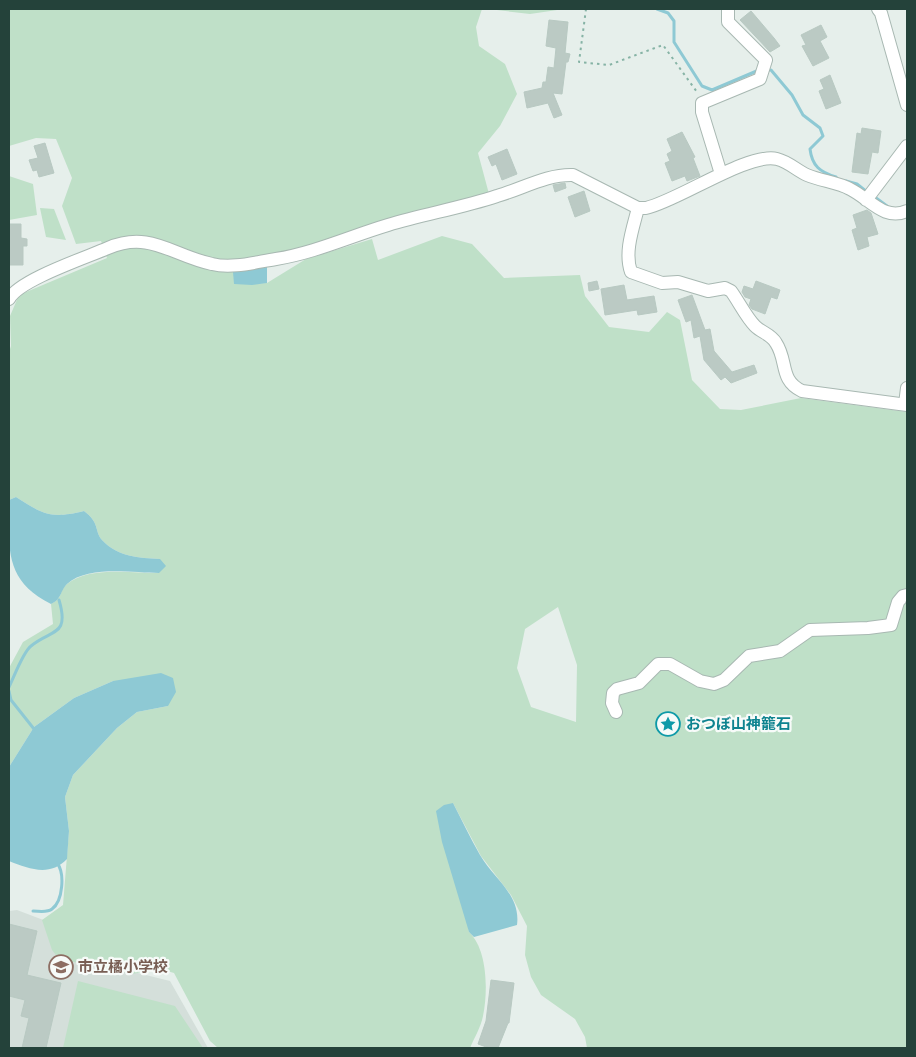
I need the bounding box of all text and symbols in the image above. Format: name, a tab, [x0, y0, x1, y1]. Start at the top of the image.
place icon: おつぼ山神籠石	[655, 711, 681, 737]
place label: おつぼ山神籠石	[686, 714, 791, 734]
school or university icon: 市立橘小学校	[48, 954, 74, 980]
place label: 市立橘小学校	[78, 957, 168, 977]

